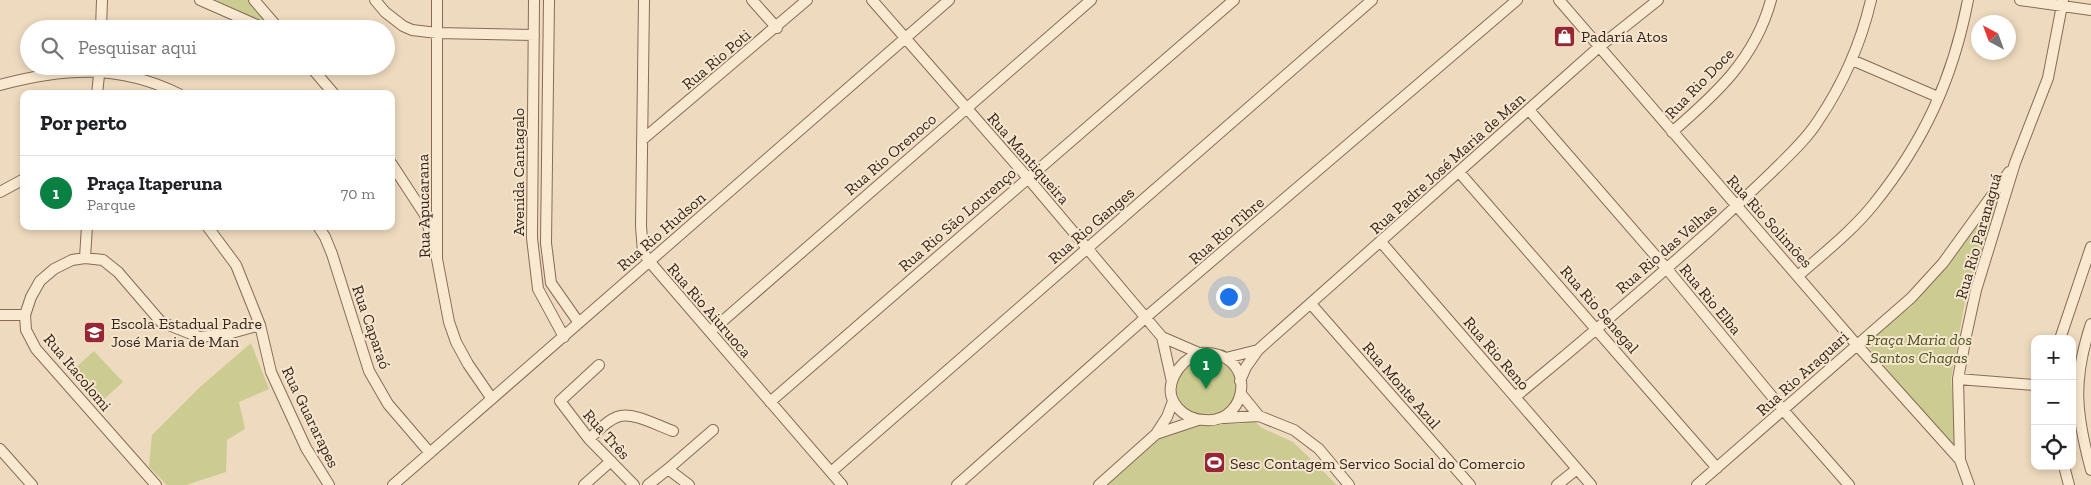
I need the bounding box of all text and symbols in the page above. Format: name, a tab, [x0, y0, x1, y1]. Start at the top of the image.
north arrow	[1971, 15, 2016, 60]
search box	[20, 20, 395, 75]
shop icon: Padaría Atos	[1553, 24, 1577, 48]
street label: Rua Rio Poti	[678, 25, 755, 94]
place label: Padaría Atos	[1581, 27, 1668, 46]
icon: search	[38, 34, 66, 62]
text: Pesquisar aqui	[78, 36, 197, 59]
street label: Rua Rio Doce	[1661, 44, 1738, 123]
street label: Rua Padre José Maria de Man	[1366, 88, 1529, 238]
street label: Avenida Cantagalo	[509, 108, 528, 236]
street label: Rua Rio Orenoco	[841, 109, 940, 199]
street label: Rua Mantiqueira	[984, 109, 1074, 208]
text: Por perto	[40, 110, 127, 135]
street label: Rua Apucarana	[413, 153, 434, 258]
street label: Rua Rio São Lourenço	[895, 163, 1020, 276]
street label: Rua Rio Solimões	[1723, 171, 1816, 272]
street label: Rua Rio Paranaguá	[1951, 171, 2006, 301]
text: Praça Itaperuna	[87, 172, 222, 195]
street label: Rua Rio Ganges	[1044, 183, 1138, 268]
text: 1	[53, 184, 59, 203]
text: 70 m	[341, 184, 375, 203]
street label: Rua Rio Hudson	[613, 187, 710, 275]
street label: Rua Rio Tibre	[1185, 193, 1268, 268]
text: Parque	[87, 195, 136, 214]
street label: Rua Rio das Velhas	[1612, 199, 1721, 297]
street label: Rua Rio Aiuruoca	[663, 259, 756, 362]
street label: Rua Rio Elba	[1676, 260, 1746, 339]
street label: Rua Rio Senegal	[1556, 262, 1643, 357]
street label: Rua Caparaó	[348, 283, 395, 372]
your location	[1216, 284, 1242, 310]
street label: Rua Rio Reno	[1460, 313, 1534, 394]
place label: Escola Estadual Padre José Maria de Man	[111, 314, 262, 351]
school or university icon: Escola Estadual Padre José Maria de Man	[83, 320, 107, 344]
street label: Rua Rio Araguari	[1752, 327, 1853, 420]
street label: Rua Itacolomi	[40, 330, 116, 415]
park label: Praça Maria dos Santos Chagas	[1866, 330, 1972, 367]
map controls	[2031, 335, 2076, 470]
button: +	[2031, 335, 2076, 380]
street label: Rua Monte Azul	[1359, 338, 1445, 433]
pin: 1	[1190, 348, 1222, 389]
street label: Rua Guararapes	[278, 364, 343, 471]
button: −	[2031, 380, 2076, 425]
street label: Rua Três	[579, 405, 634, 463]
button: locate	[2031, 425, 2076, 470]
sports icon: Sesc Contagem Servico Social do Comercio	[1202, 451, 1226, 475]
place label: Sesc Contagem Servico Social do Comercio	[1230, 454, 1525, 473]

